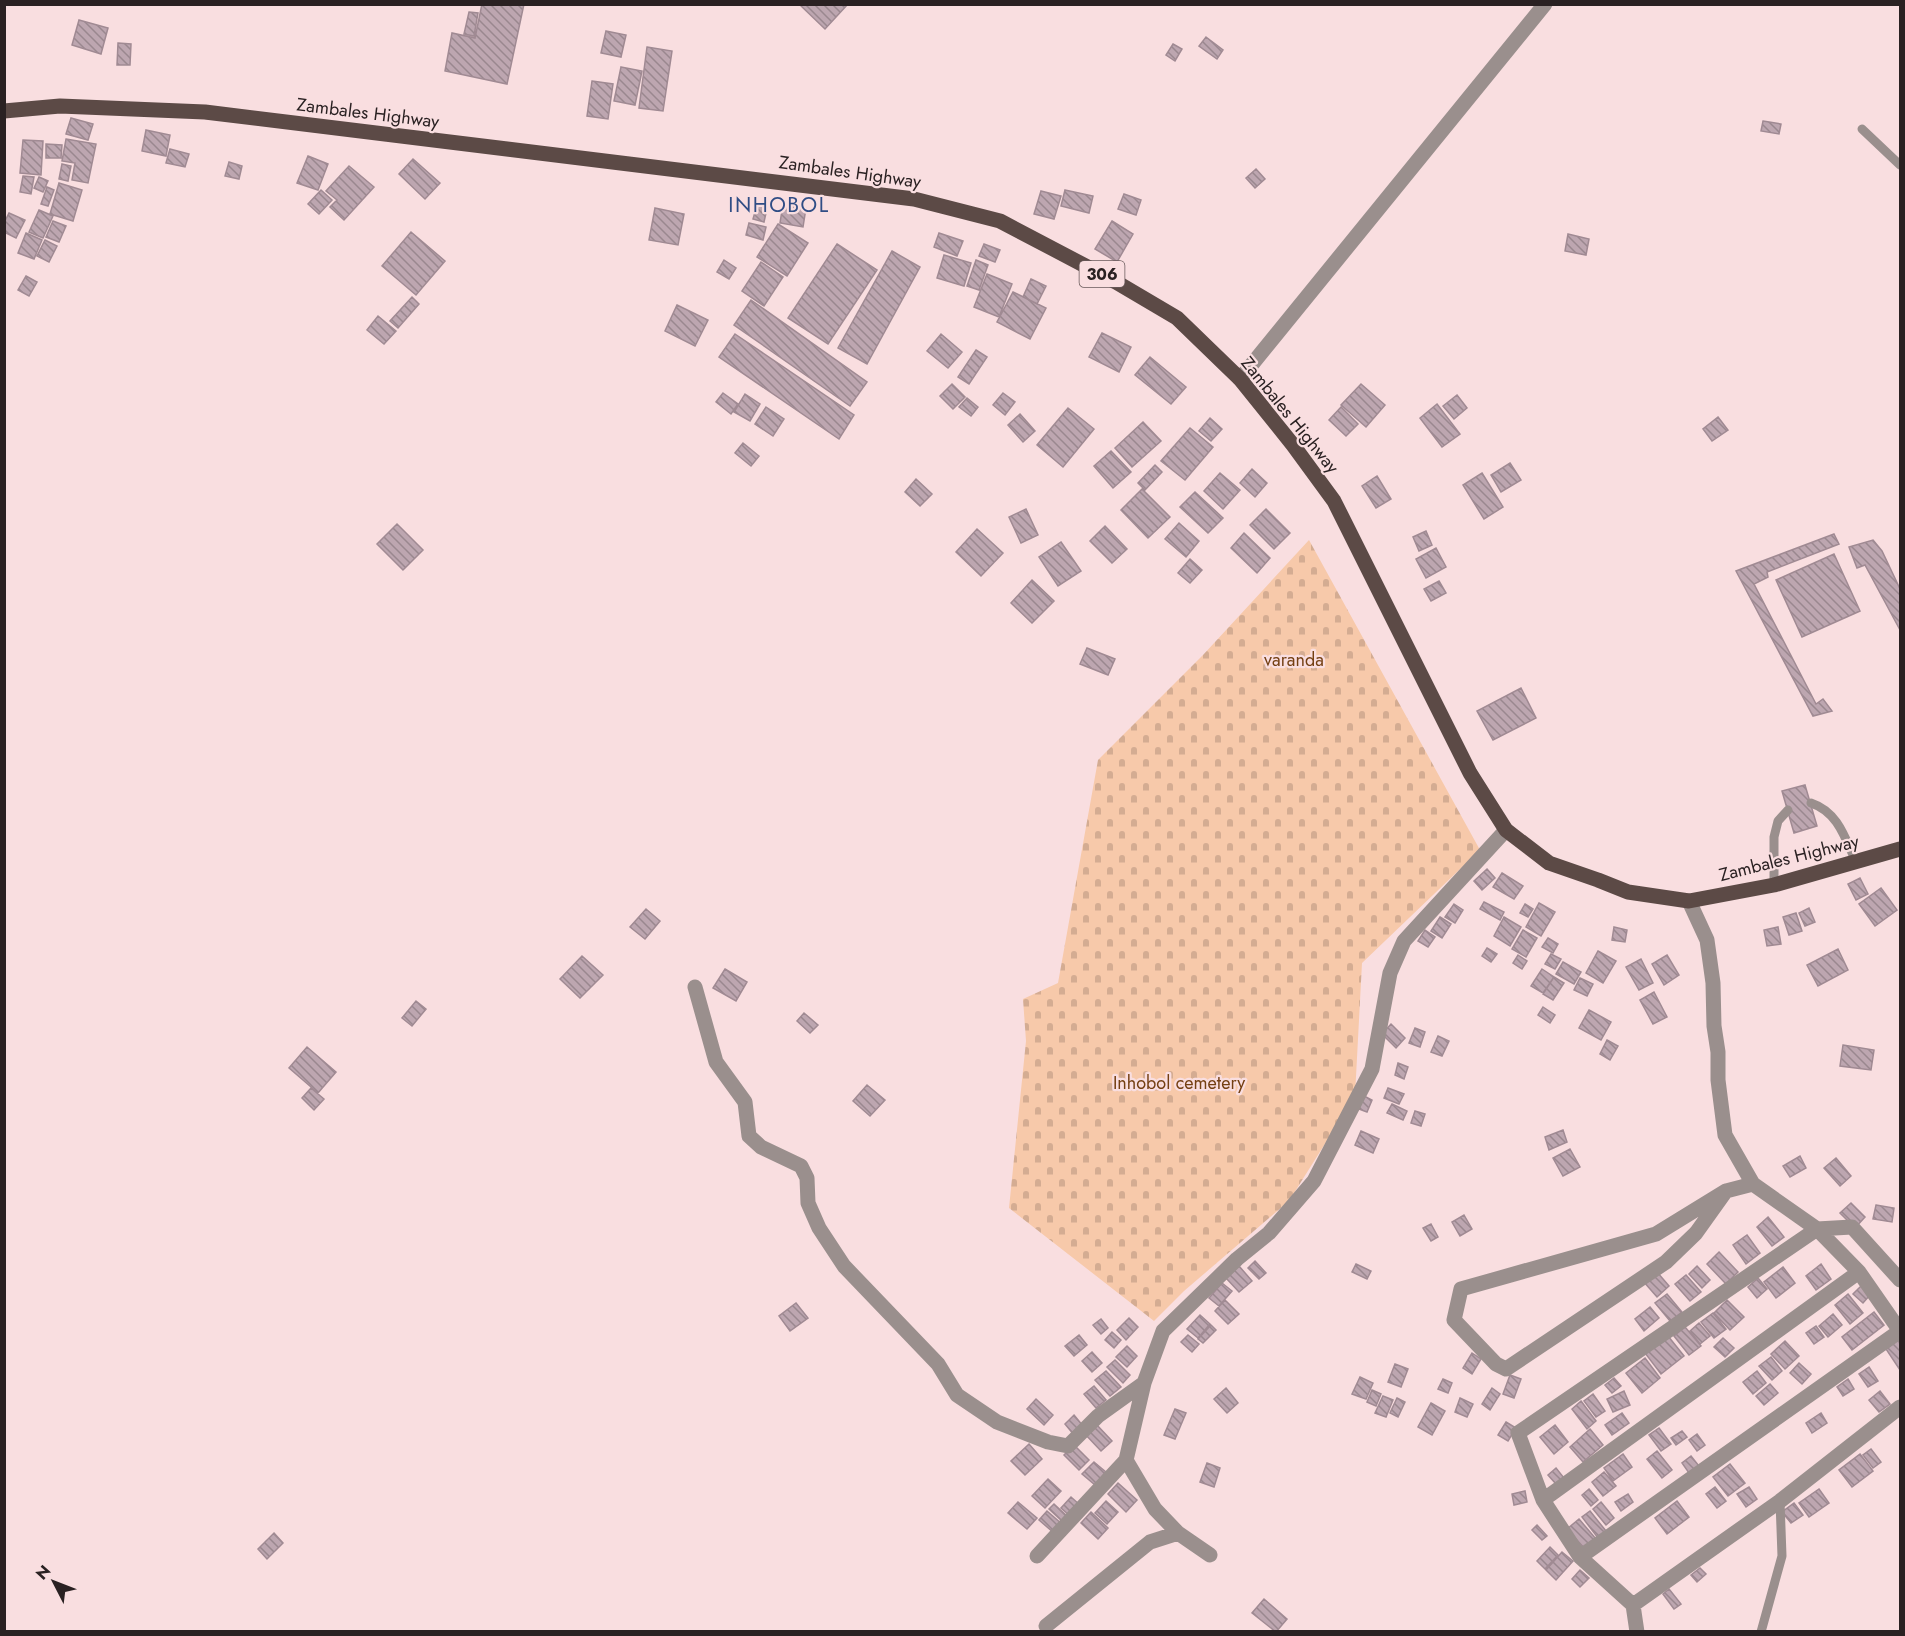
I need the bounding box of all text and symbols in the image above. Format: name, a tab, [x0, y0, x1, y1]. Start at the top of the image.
street label: Zambales Highway	[295, 91, 441, 135]
street label: Zambales Highway	[777, 149, 923, 195]
district label: INHOBOL	[728, 190, 830, 220]
road number: 306	[1080, 261, 1124, 287]
street label: Zambales Highway	[1235, 351, 1345, 479]
park label: varanda	[1264, 647, 1324, 673]
street label: Zambales Highway	[1716, 828, 1862, 888]
park label: Inhobol cemetery	[1113, 1070, 1245, 1096]
north arrow	[24, 1552, 84, 1612]
text: N	[30, 1560, 56, 1585]

